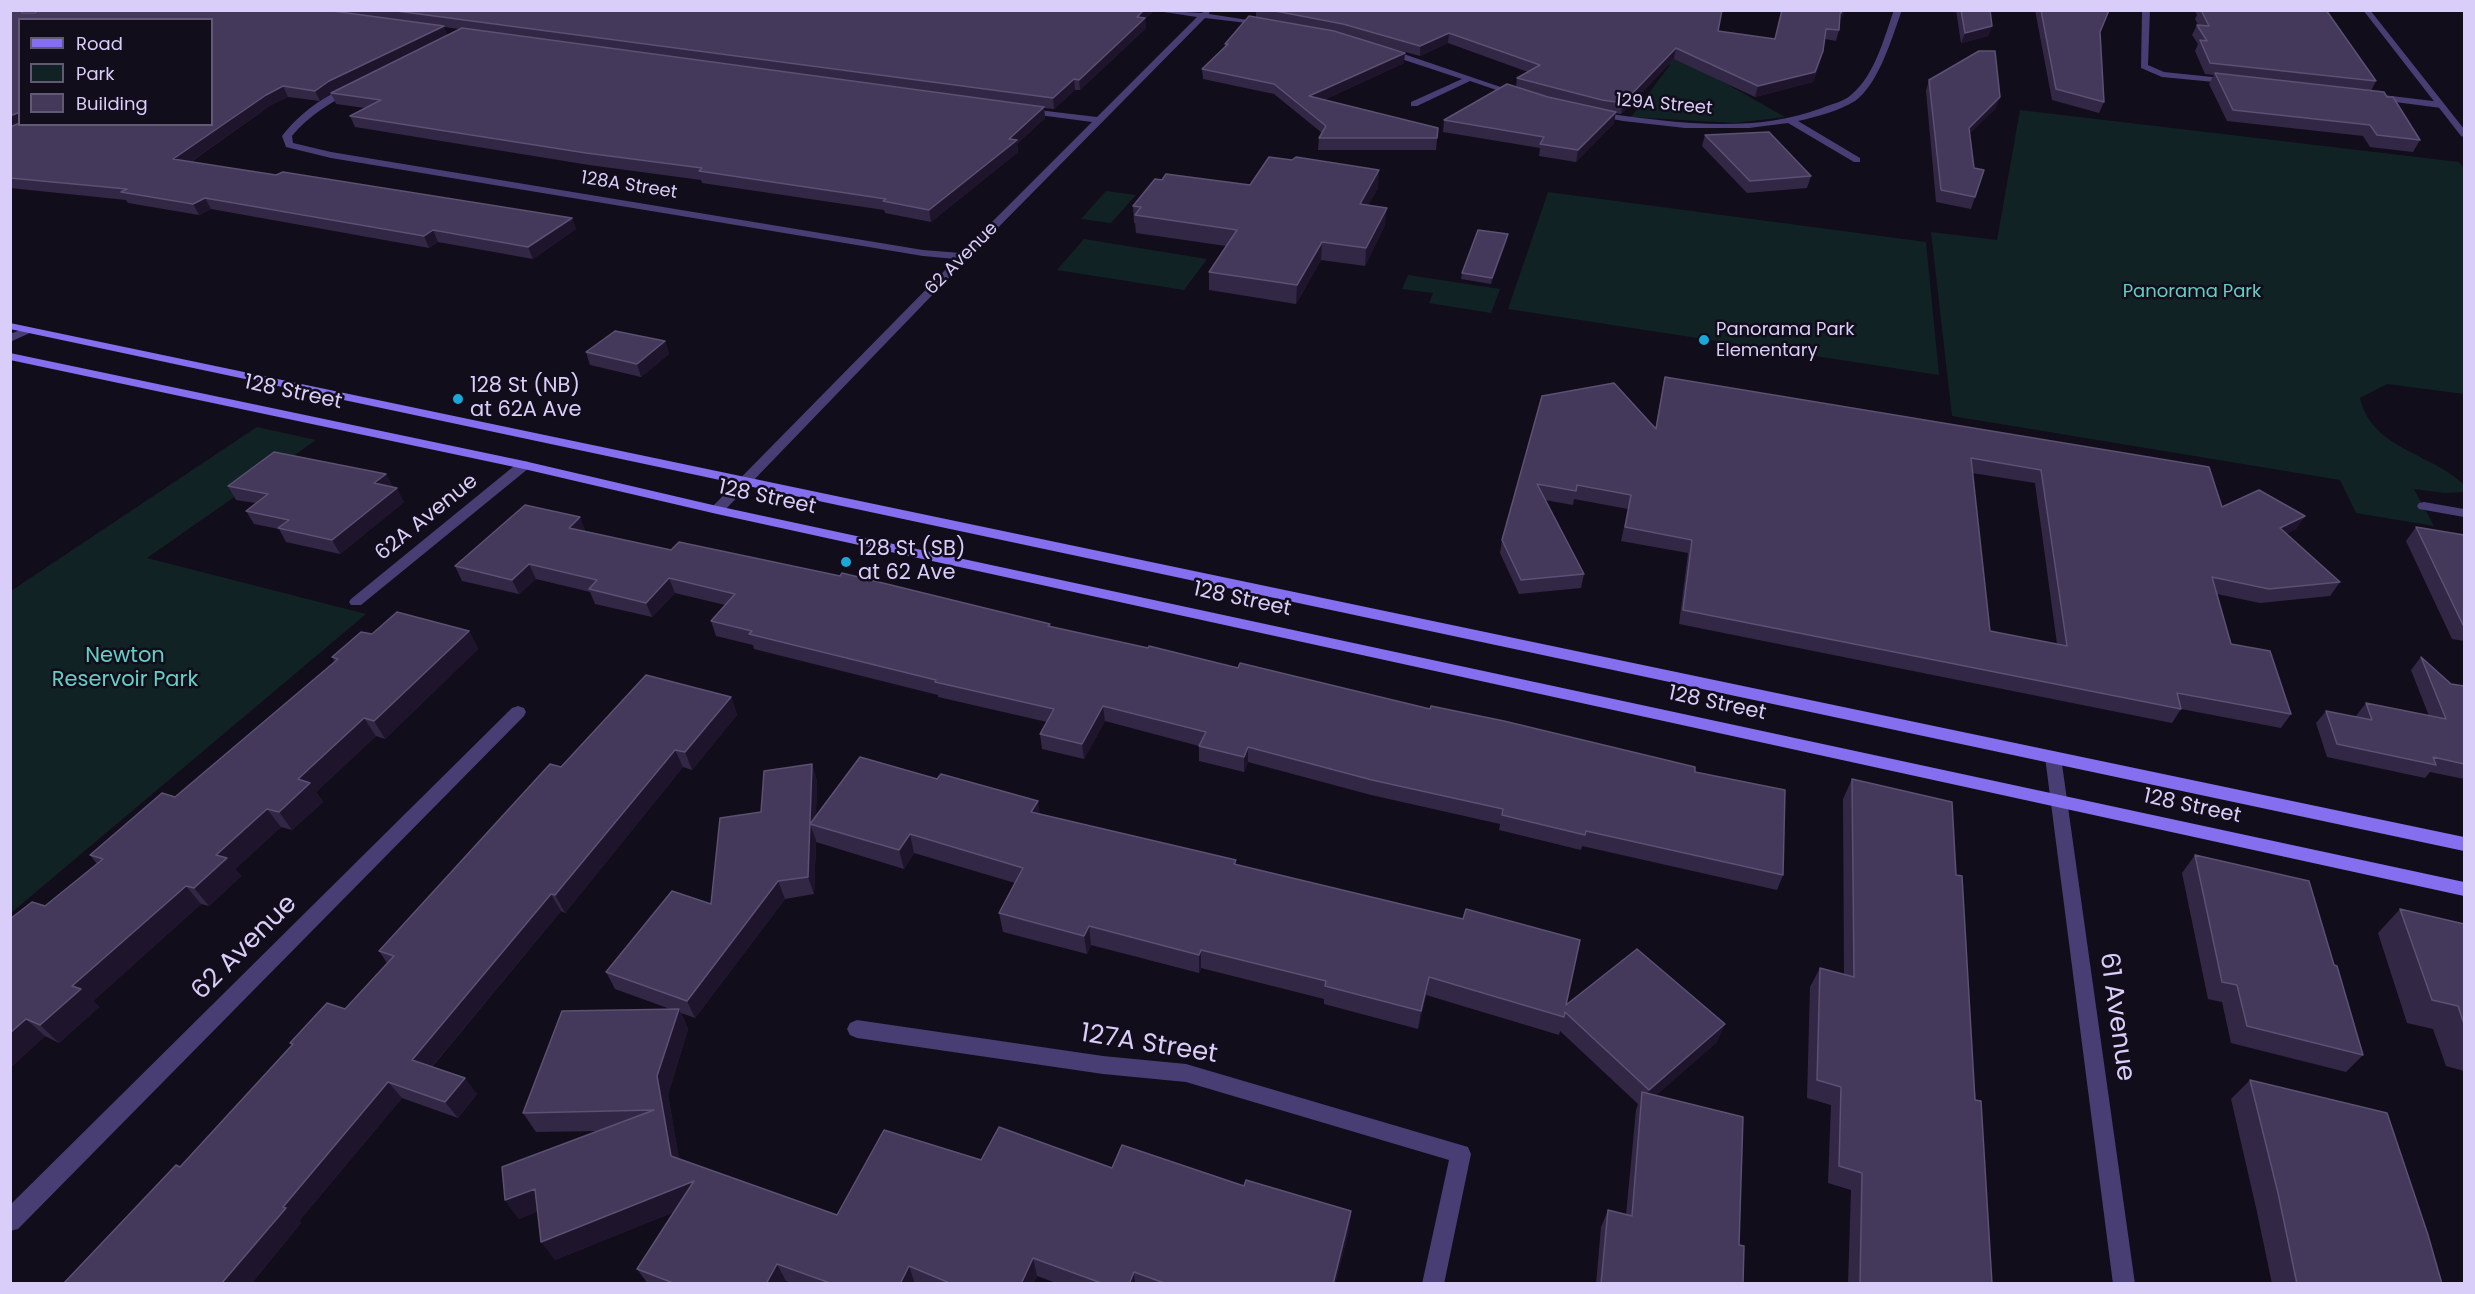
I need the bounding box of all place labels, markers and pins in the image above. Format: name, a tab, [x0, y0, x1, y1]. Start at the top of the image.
place label: Panorama Park Elementary	[1716, 319, 1855, 362]
marker: Panorama Park Elementary	[1697, 333, 1711, 347]
place label: 128 St (NB) at 62A Ave	[470, 374, 582, 424]
marker: 128 St (NB) at 62A Ave	[451, 392, 465, 406]
place label: 128 St (SB) at 62 Ave	[858, 537, 965, 587]
marker: 128 St (SB) at 62 Ave	[839, 555, 853, 569]

